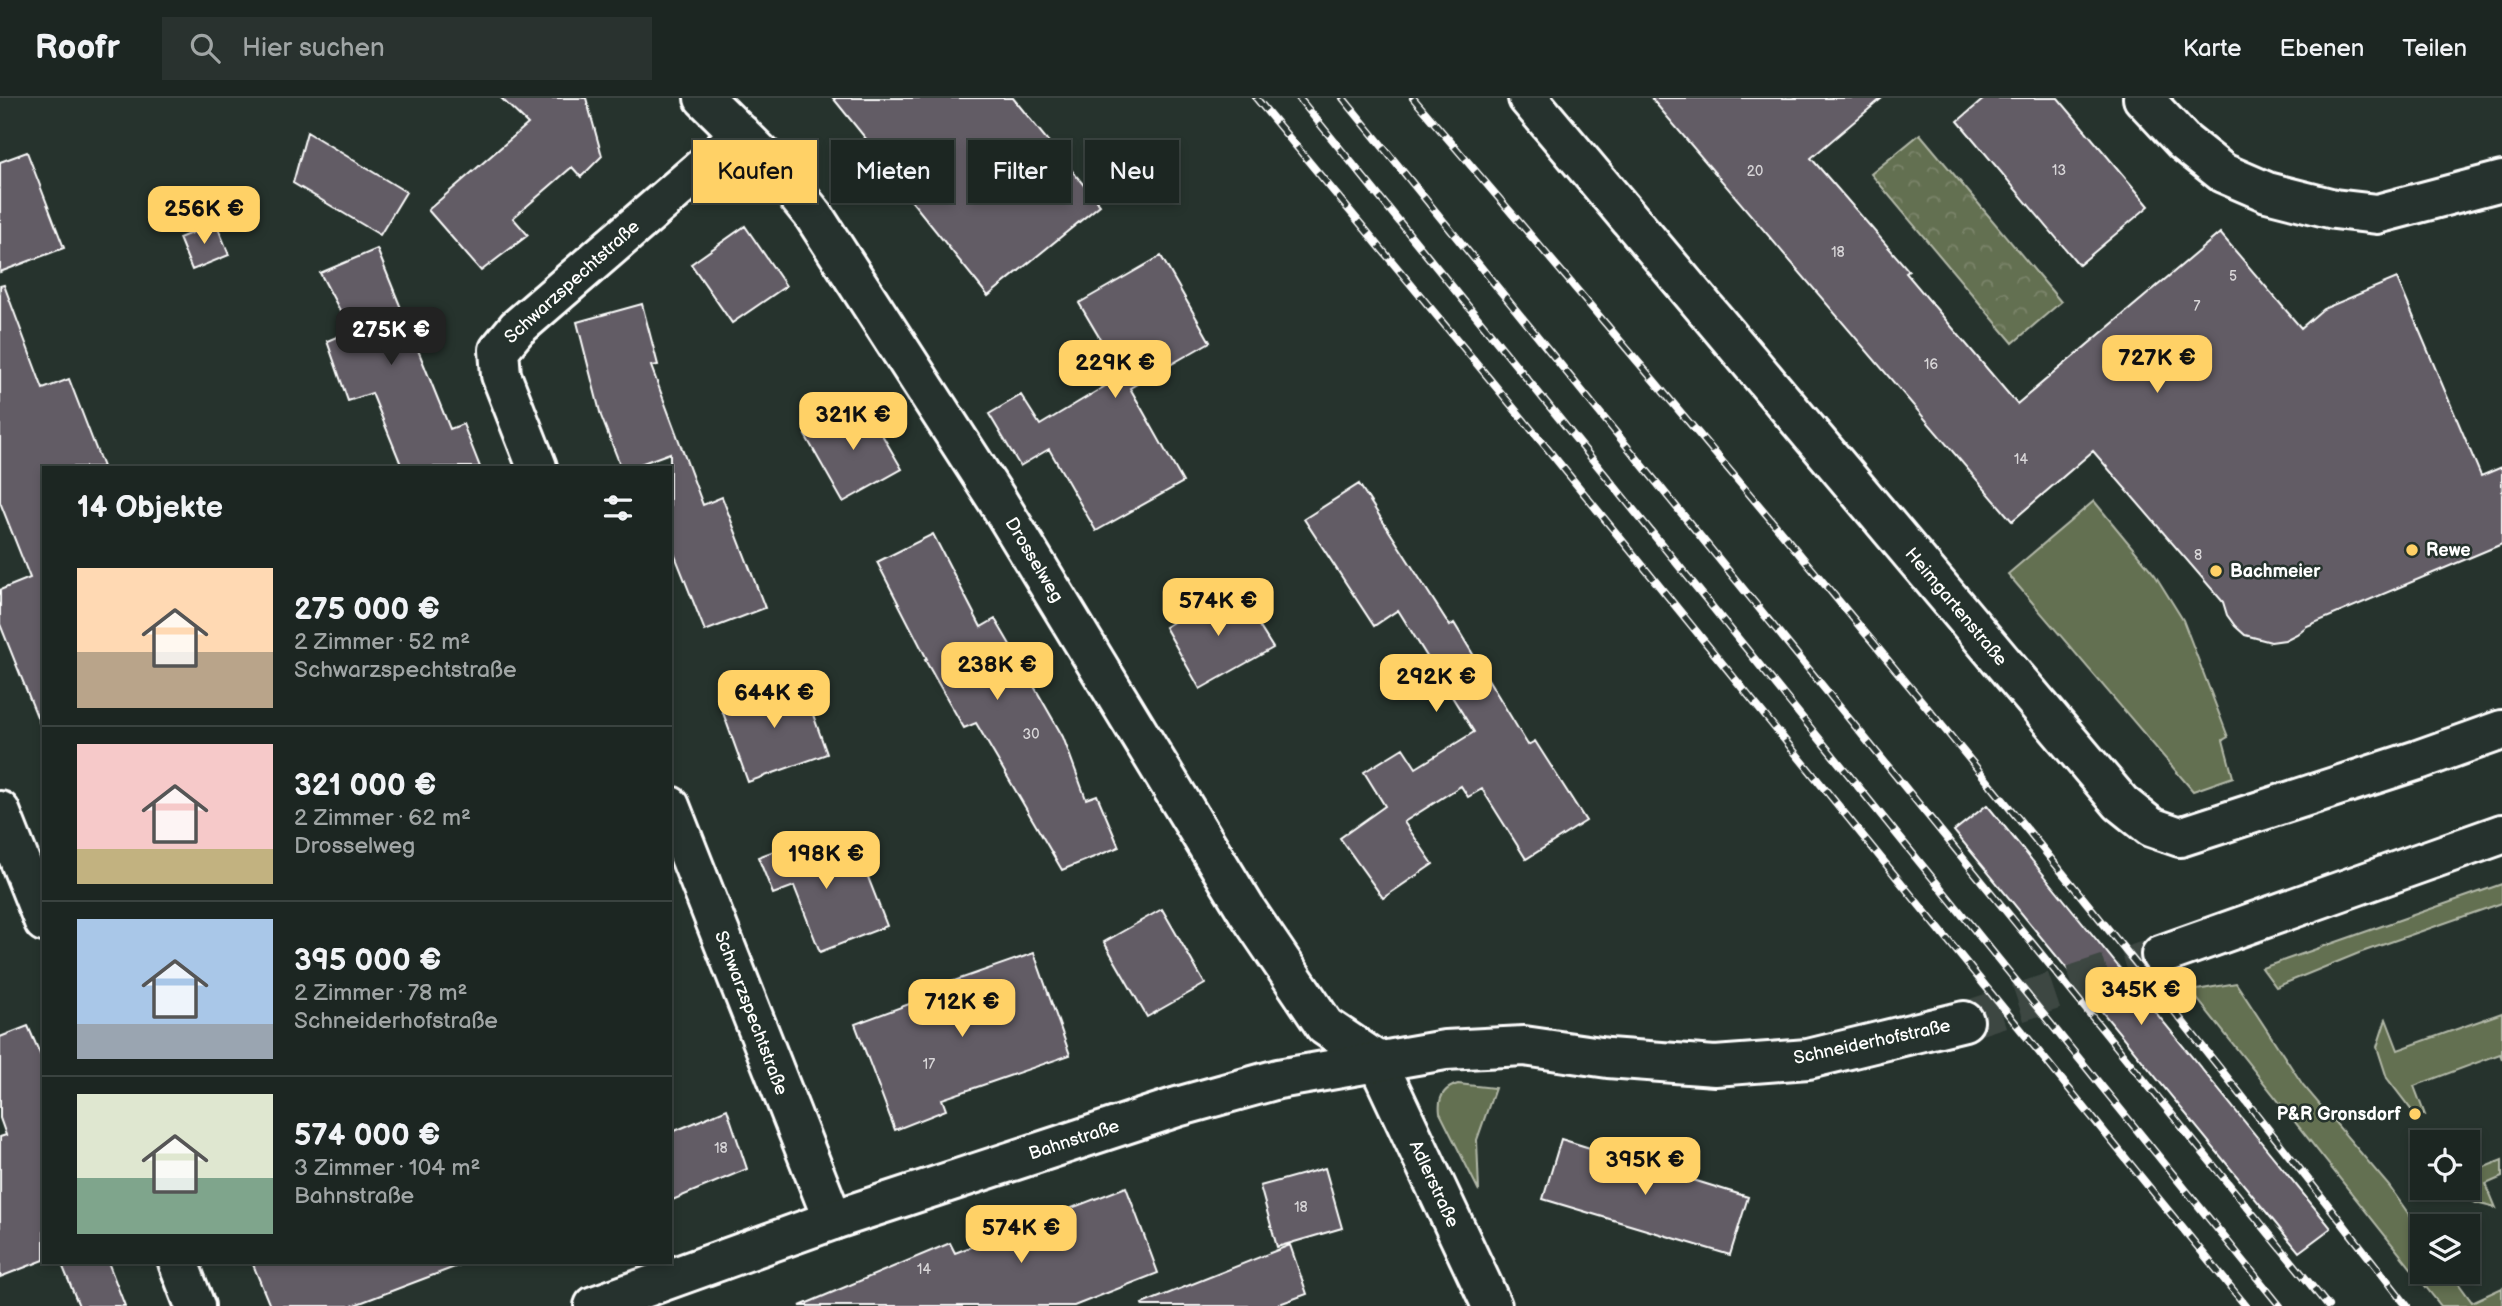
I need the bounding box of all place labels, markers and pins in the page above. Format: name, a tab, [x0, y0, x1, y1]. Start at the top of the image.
pin: 256K €	[147, 186, 261, 246]
pin: 275K €	[334, 308, 448, 367]
pin: 727K €	[2100, 336, 2214, 395]
pin: 229K €	[1058, 341, 1172, 400]
pin: 321K €	[796, 392, 910, 452]
place label: Rewe	[2426, 540, 2471, 561]
marker: Rewe	[2404, 542, 2420, 558]
place label: Bachmeier	[2230, 561, 2321, 582]
marker: Bachmeier	[2208, 563, 2224, 579]
pin: 574K €	[1161, 578, 1275, 638]
pin: 238K €	[940, 642, 1054, 702]
pin: 292K €	[1379, 654, 1493, 714]
pin: 644K €	[717, 670, 831, 730]
pin: 198K €	[769, 832, 883, 891]
pin: 345K €	[2084, 968, 2198, 1027]
pin: 712K €	[905, 979, 1019, 1039]
place label: P&R Gronsdorf	[2277, 1104, 2401, 1125]
marker: P&R Gronsdorf	[2407, 1106, 2423, 1122]
pin: 395K €	[1588, 1138, 1702, 1197]
pin: 574K €	[964, 1206, 1078, 1265]

